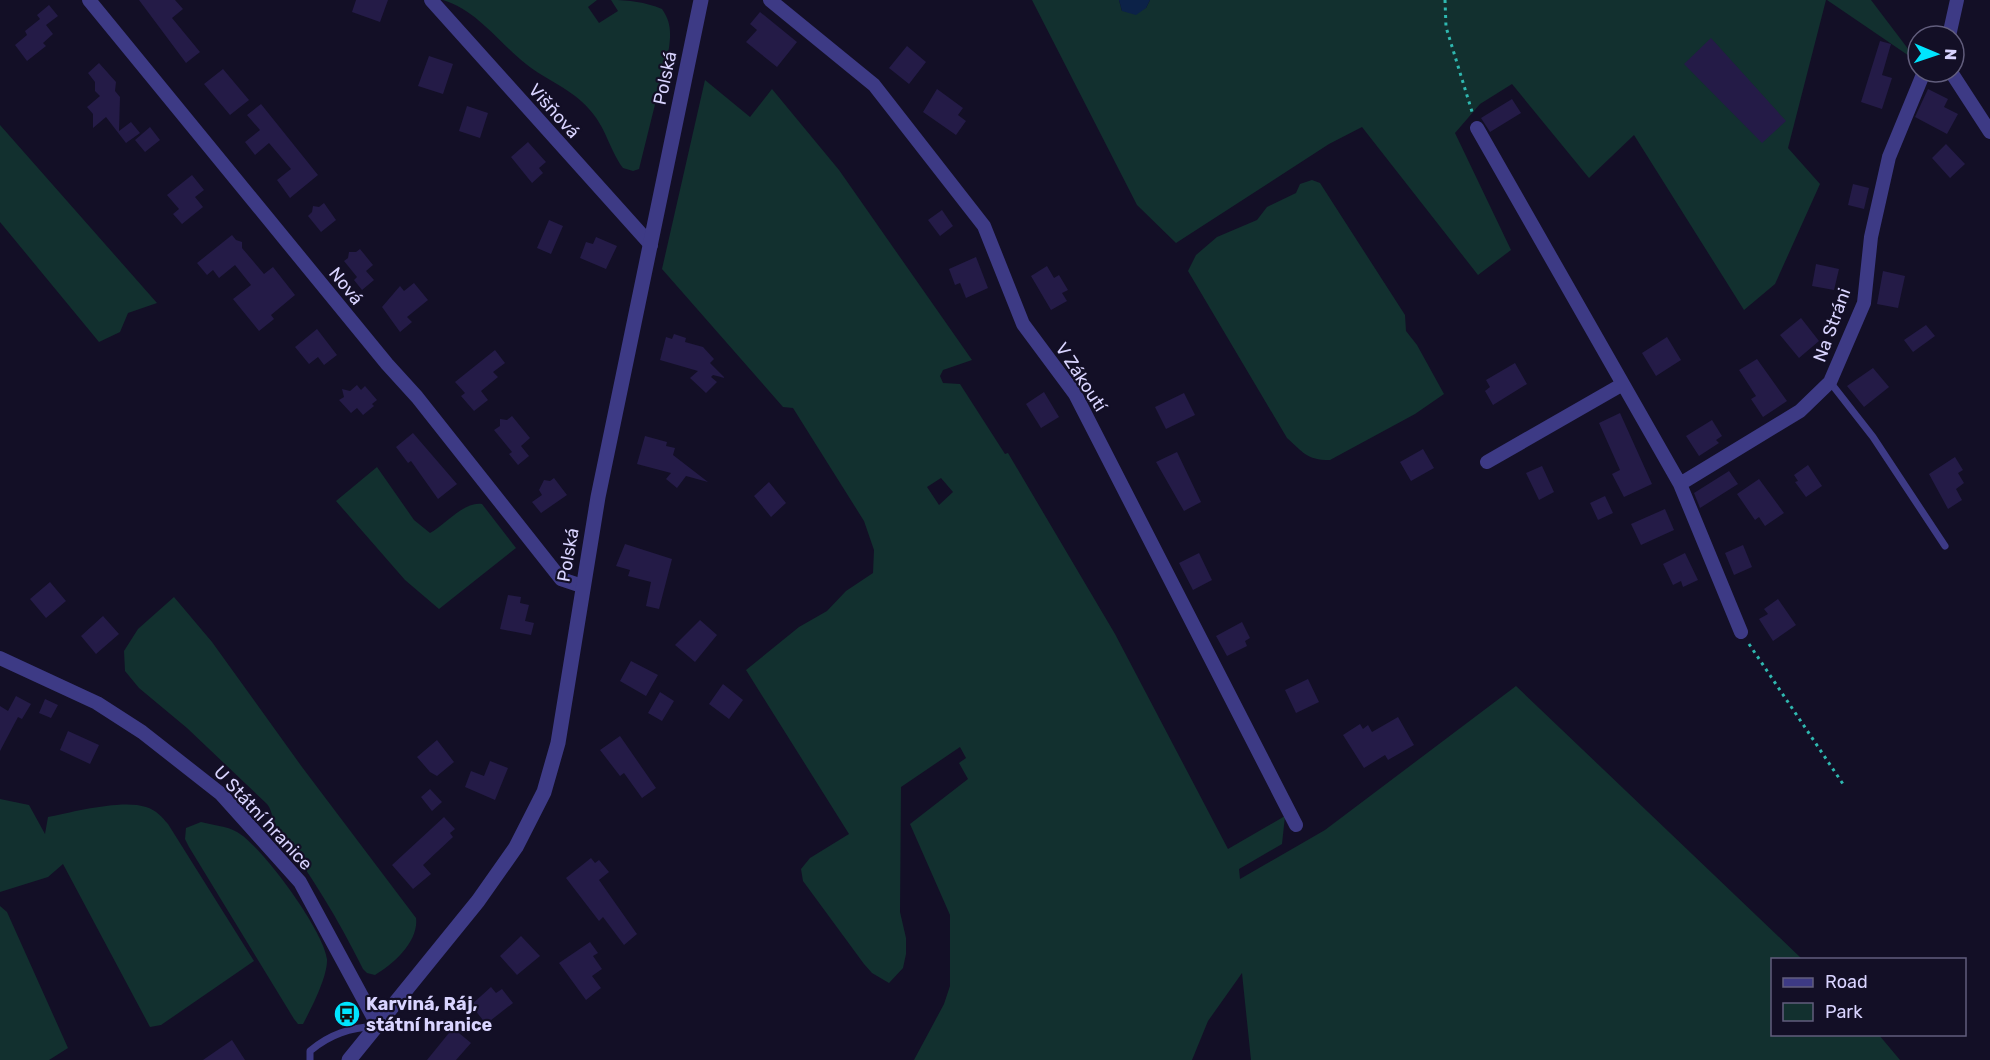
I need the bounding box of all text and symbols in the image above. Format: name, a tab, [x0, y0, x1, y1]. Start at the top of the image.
north arrow	[1906, 24, 1966, 84]
text: N	[1941, 48, 1960, 61]
street label: Polská	[649, 49, 681, 107]
street label: Višňová	[524, 79, 584, 143]
street label: Nová	[324, 263, 368, 309]
street label: Na Stráni	[1808, 285, 1856, 365]
street label: V Zákoutí	[1051, 338, 1112, 417]
street label: Polská	[552, 526, 584, 584]
street label: U Státní hranice	[209, 761, 317, 875]
legend	[1771, 958, 1966, 1036]
text: Road	[1825, 971, 1868, 993]
place label: Karviná, Ráj, státní hranice	[366, 993, 492, 1036]
bus stop icon: Karviná, Ráj, státní hranice	[332, 999, 362, 1029]
text: Park	[1825, 1001, 1863, 1023]

